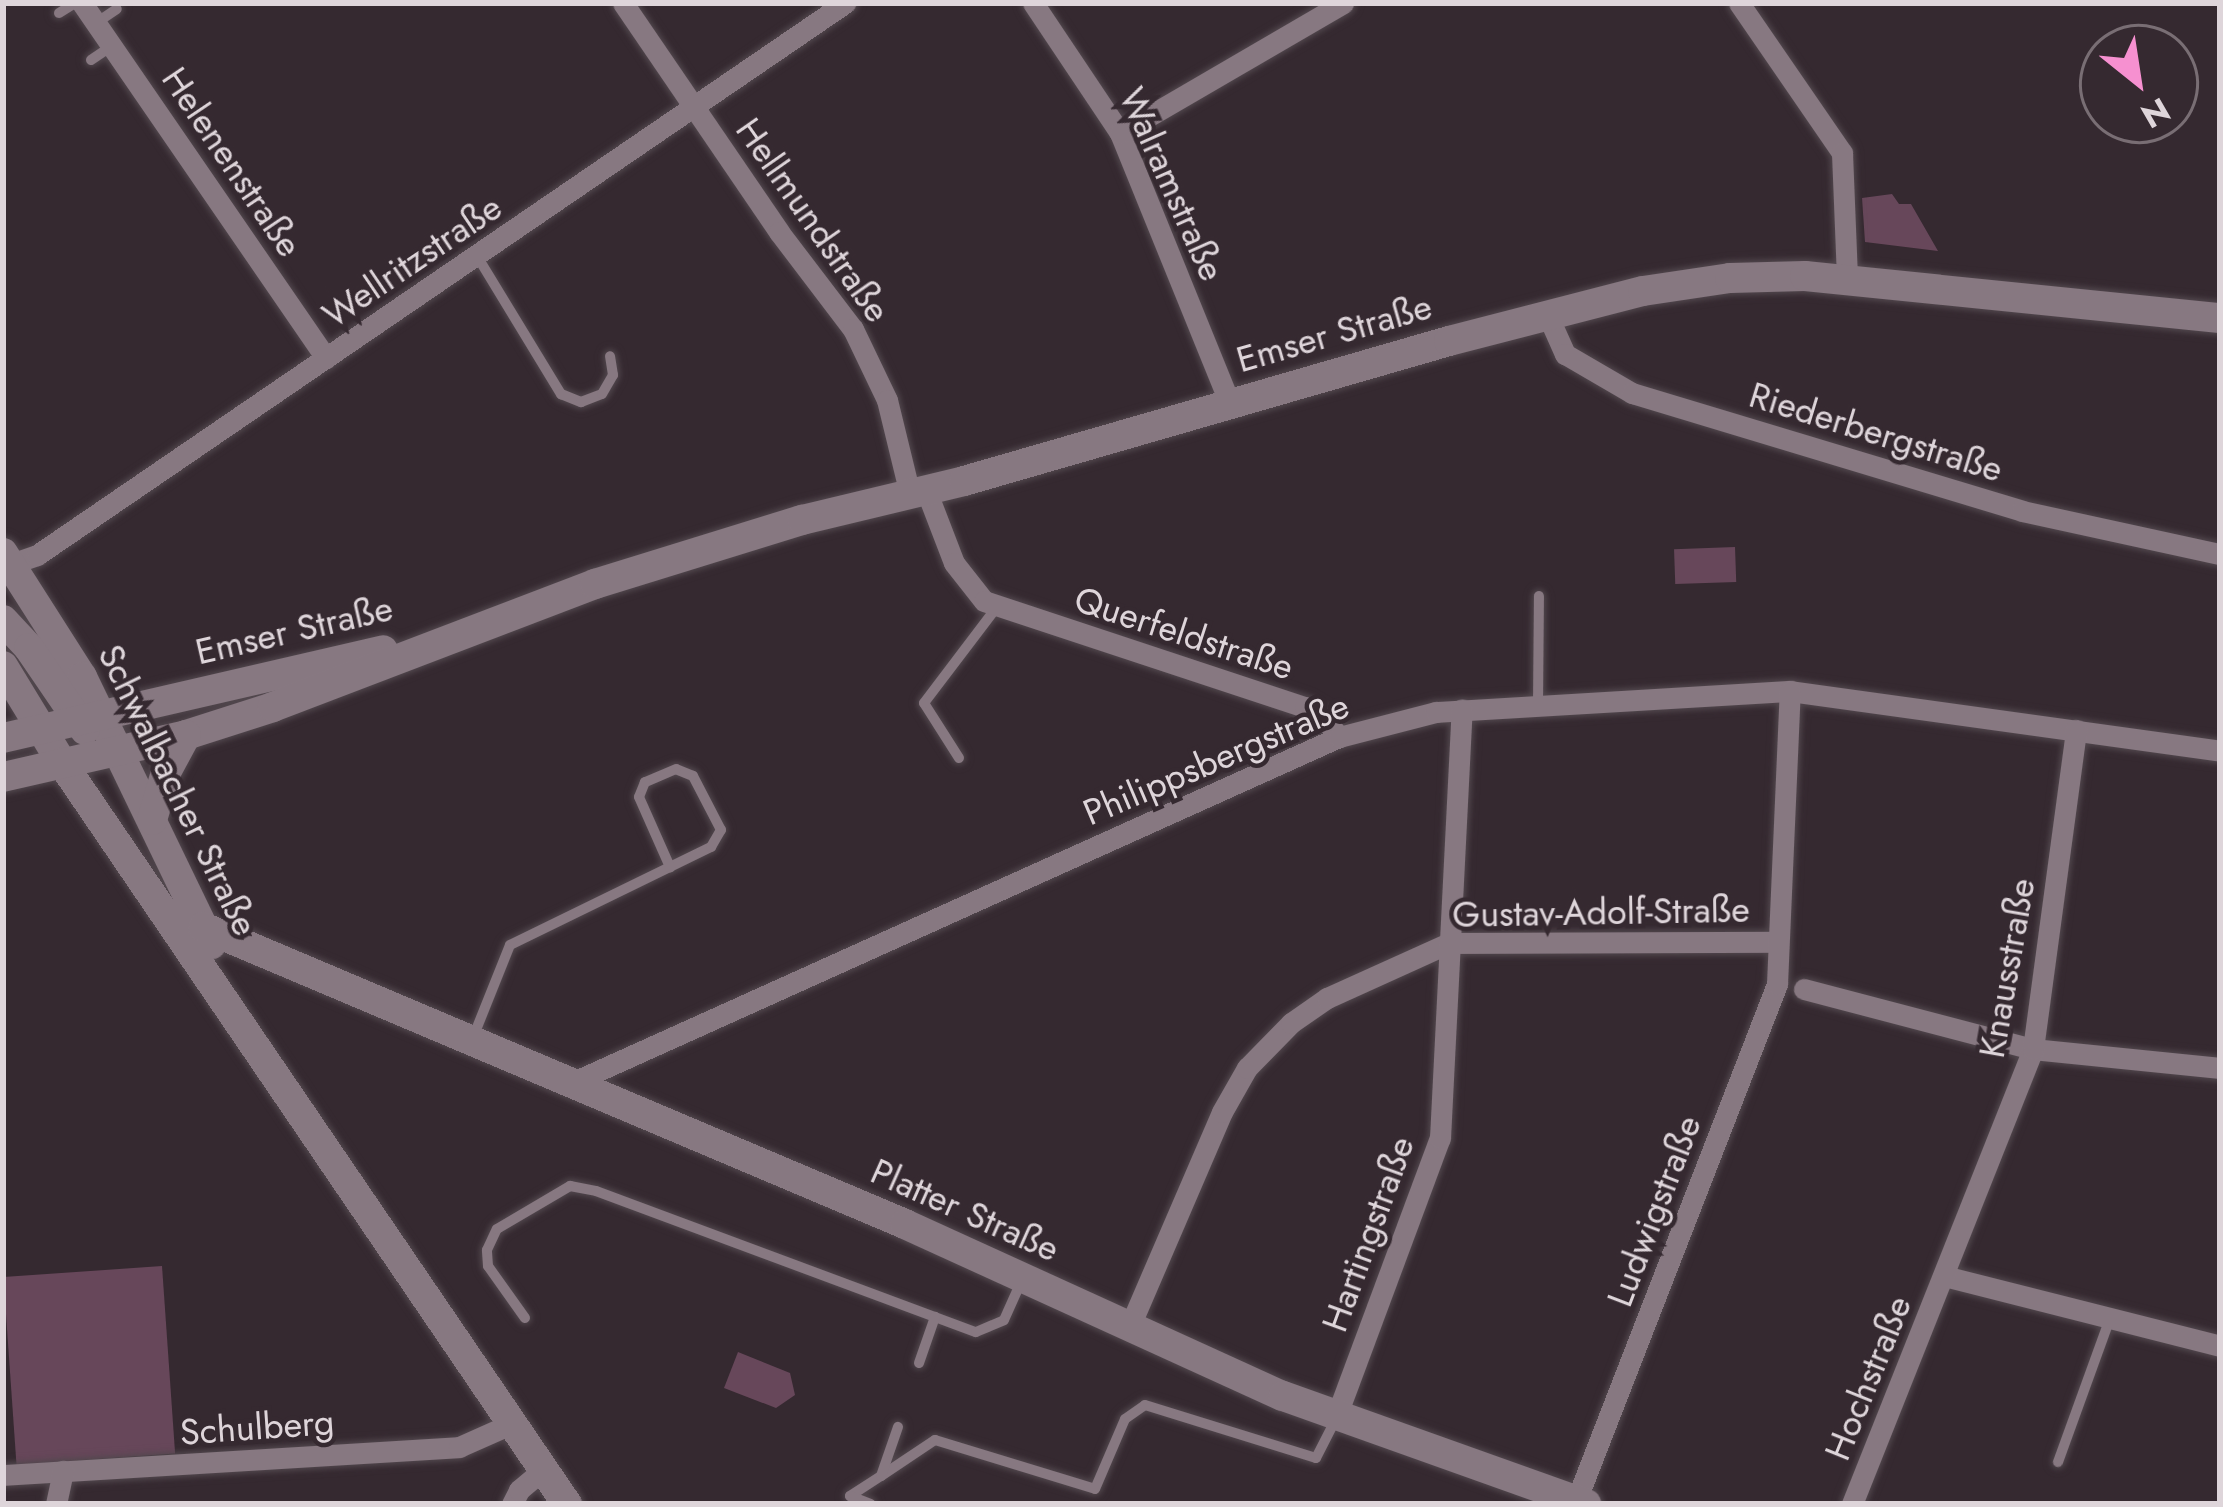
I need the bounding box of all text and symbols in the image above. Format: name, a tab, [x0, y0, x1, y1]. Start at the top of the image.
north arrow	[2079, 24, 2199, 144]
street label: Helenenstraße	[153, 59, 311, 265]
street label: Walramstraße	[1110, 81, 1234, 287]
text: N	[2133, 86, 2179, 140]
street label: Hellmundstraße	[727, 110, 899, 330]
street label: Wellritzstraße	[314, 185, 510, 337]
street label: Emser Straße	[1231, 285, 1437, 381]
street label: Riederbergstraße	[1744, 373, 2008, 491]
street label: Querfeldstraße	[1069, 577, 1299, 689]
street label: Emser Straße	[191, 586, 397, 674]
street label: Schwalbacher Straße	[89, 637, 267, 943]
street label: Philippsbergstraße	[1077, 684, 1355, 834]
street label: Knausstraße	[1970, 875, 2044, 1061]
street label: Gustav-Adolf-Straße	[1452, 888, 1750, 936]
street label: Ludwigstraße	[1598, 1109, 1710, 1313]
street label: Hartingstraße	[1313, 1131, 1423, 1337]
street label: Platter Straße	[864, 1149, 1066, 1271]
street label: Hochstraße	[1816, 1290, 1920, 1466]
street label: Schulberg	[178, 1400, 336, 1454]

